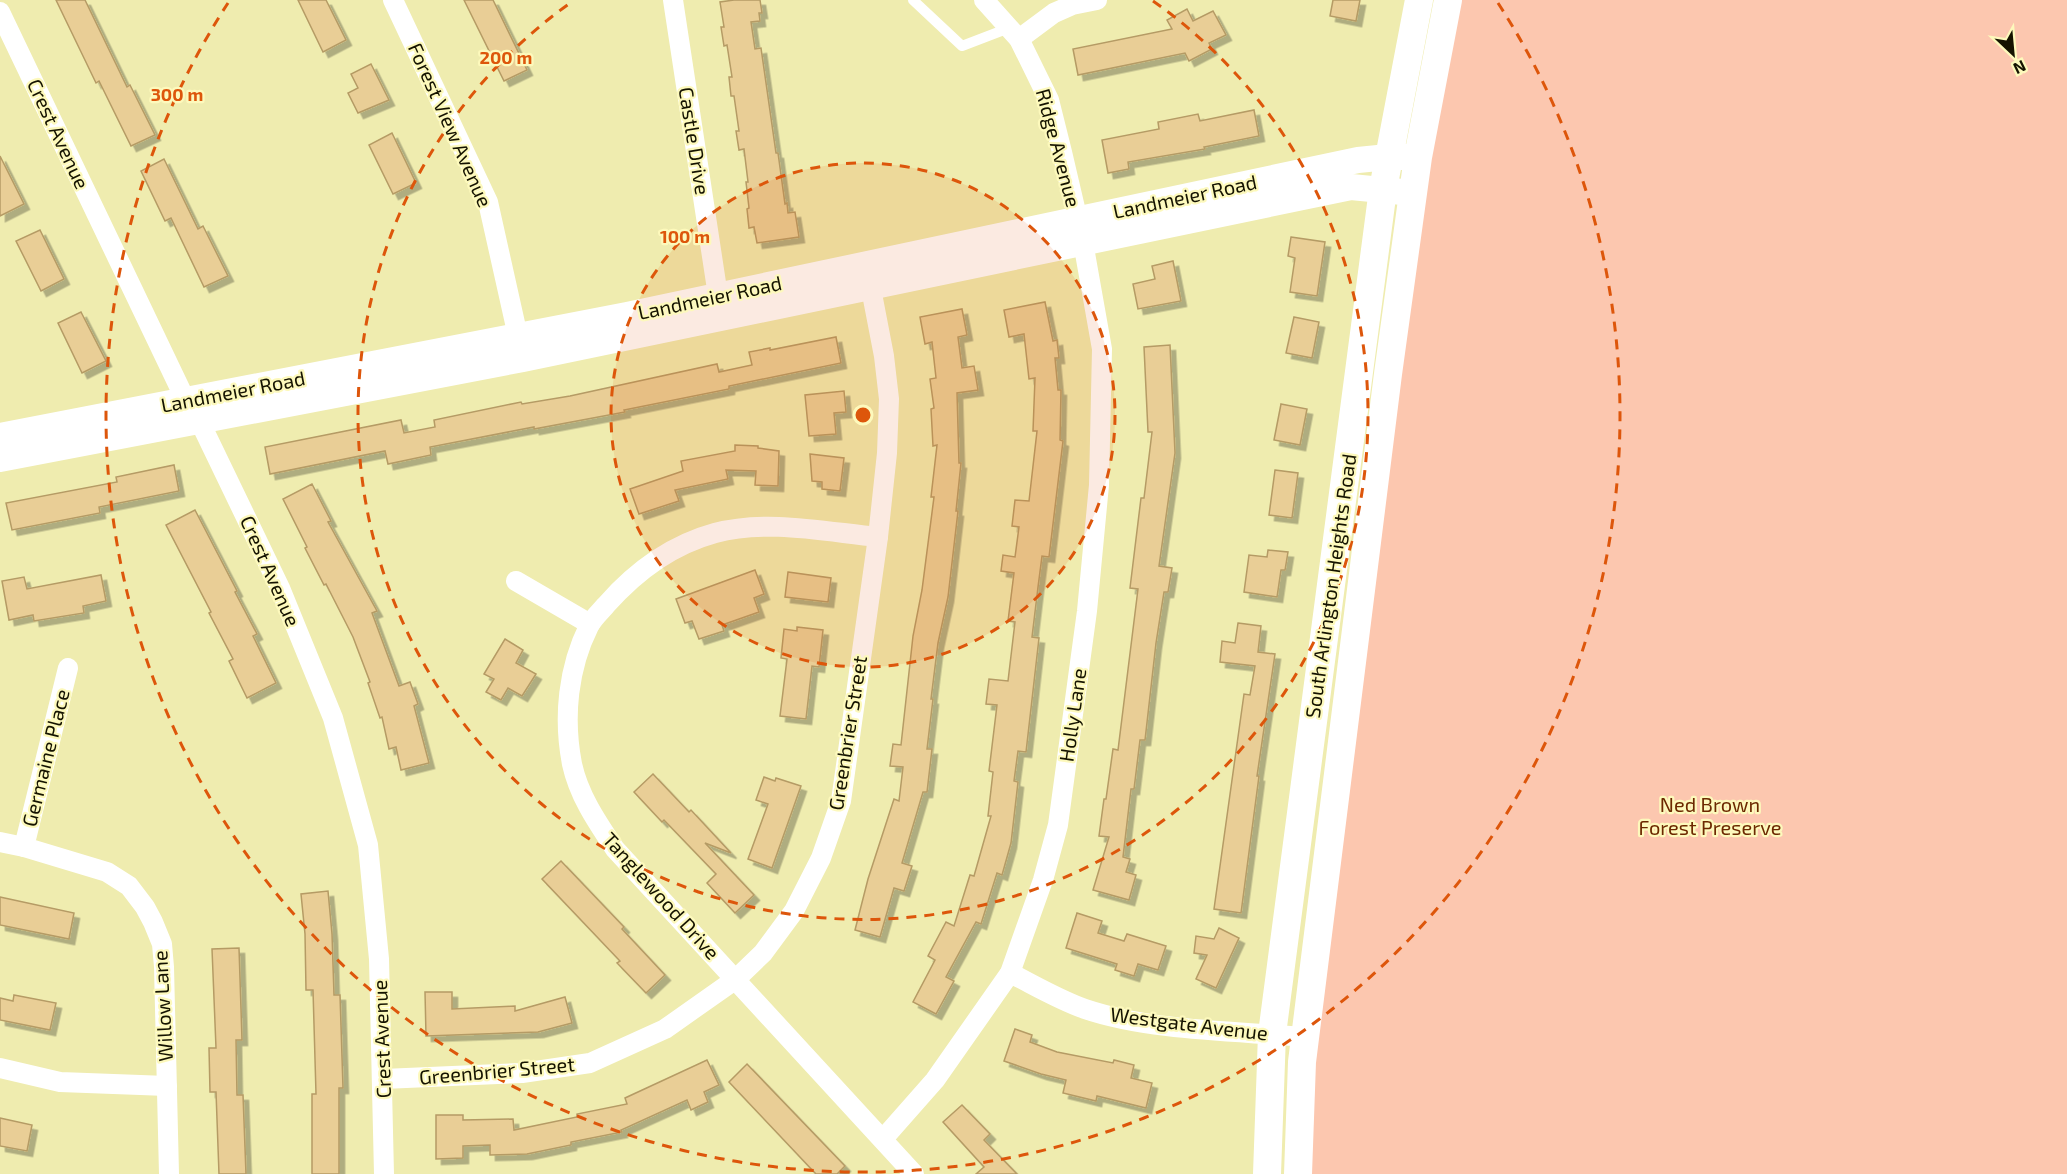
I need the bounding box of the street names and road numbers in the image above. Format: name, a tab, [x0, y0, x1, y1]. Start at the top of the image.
street label: Forest View Avenue	[404, 39, 498, 210]
street label: Crest Avenue	[23, 75, 95, 192]
street label: Castle Drive	[675, 85, 715, 196]
street label: Ridge Avenue	[1032, 86, 1086, 210]
street label: Landmeier Road	[1111, 169, 1259, 223]
street label: Landmeier Road	[636, 270, 784, 324]
street label: Landmeier Road	[159, 365, 307, 417]
street label: South Arlington Heights Road	[1300, 452, 1360, 720]
street label: Crest Avenue	[236, 511, 306, 630]
street label: Greenbrier Street	[823, 653, 871, 812]
street label: Holly Lane	[1054, 666, 1090, 763]
street label: Germaine Place	[16, 687, 74, 829]
street label: Tanglewood Drive	[598, 827, 725, 964]
street label: Willow Lane	[147, 950, 177, 1062]
street label: Crest Avenue	[367, 979, 395, 1099]
street label: Westgate Avenue	[1109, 1001, 1269, 1045]
street label: Greenbrier Street	[418, 1051, 576, 1089]

